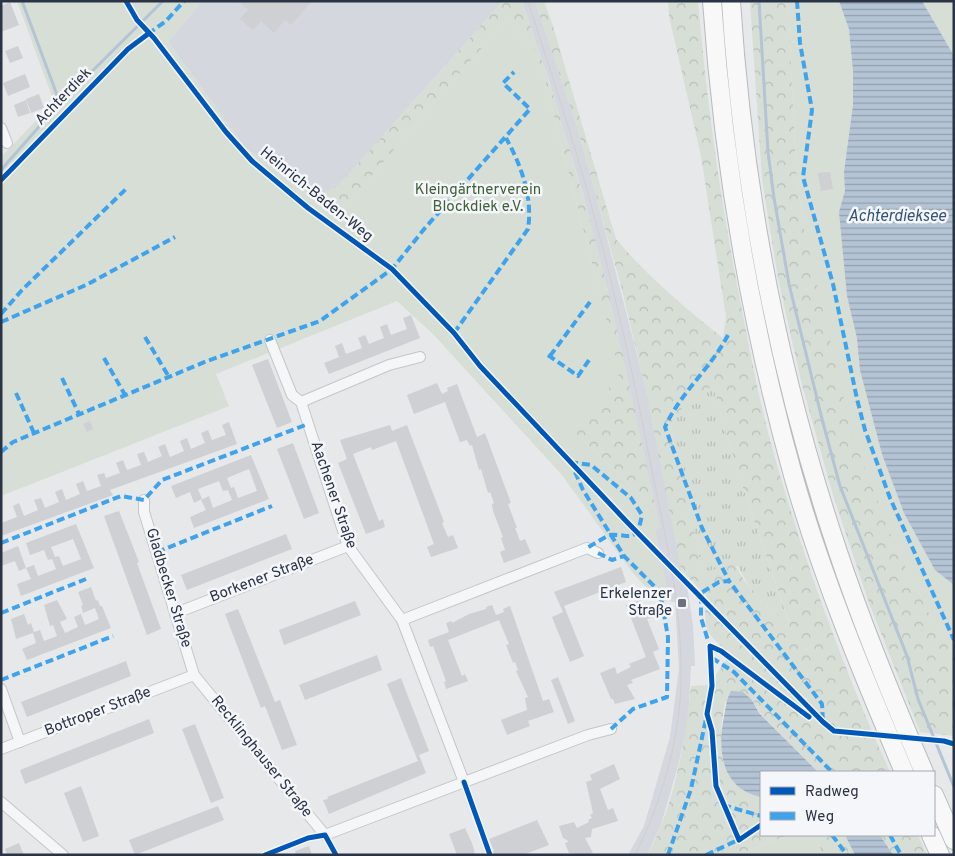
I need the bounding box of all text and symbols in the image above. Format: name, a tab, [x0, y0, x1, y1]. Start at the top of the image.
street label: Achterdiek	[32, 64, 96, 130]
street label: Heinrich-Baden-Weg	[255, 143, 377, 247]
park label: Kleingärtnerverein Blockdiek e.V.	[415, 181, 541, 217]
water label: Achterdieksee	[848, 207, 947, 227]
street label: Aachener Straße	[306, 439, 360, 551]
street label: Gladbecker Straße	[141, 526, 195, 650]
street label: Borkener Straße	[207, 550, 317, 608]
place label: Erkelenzer Straße	[600, 585, 672, 621]
marker: Erkelenzer Straße	[676, 597, 688, 609]
street label: Bottroper Straße	[42, 683, 154, 741]
street label: Recklinghauser Straße	[206, 692, 316, 822]
legend	[760, 771, 935, 836]
text: Radweg	[805, 783, 859, 802]
text: Weg	[805, 808, 834, 827]

